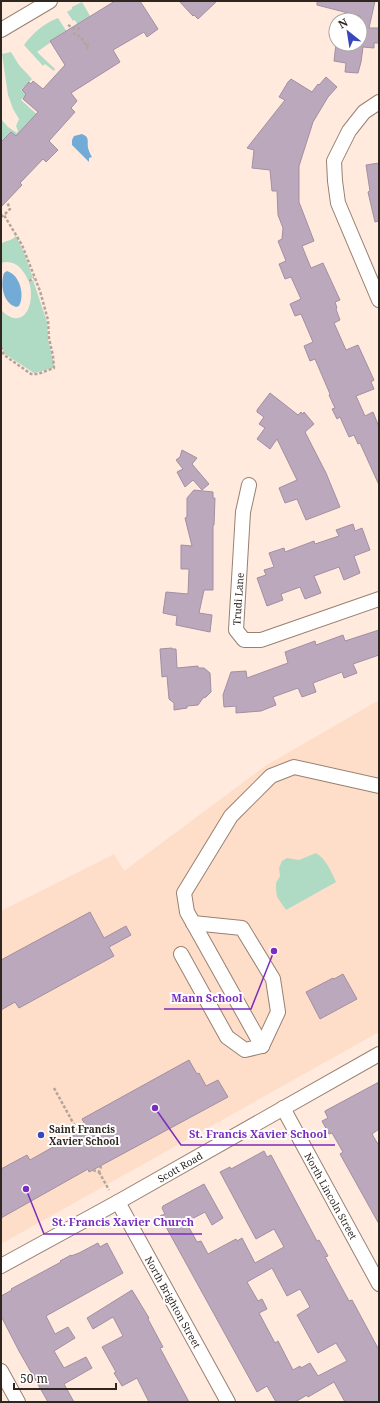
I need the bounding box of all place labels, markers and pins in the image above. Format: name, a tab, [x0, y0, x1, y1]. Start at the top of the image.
callout: Mann School	[164, 986, 251, 1009]
place label: Saint Francis Xavier School	[49, 1122, 119, 1148]
callout: St. Francis Xavier School	[181, 1122, 335, 1145]
marker: Saint Francis Xavier School	[36, 1130, 46, 1140]
callout: St. Francis Xavier Church	[44, 1211, 202, 1234]

